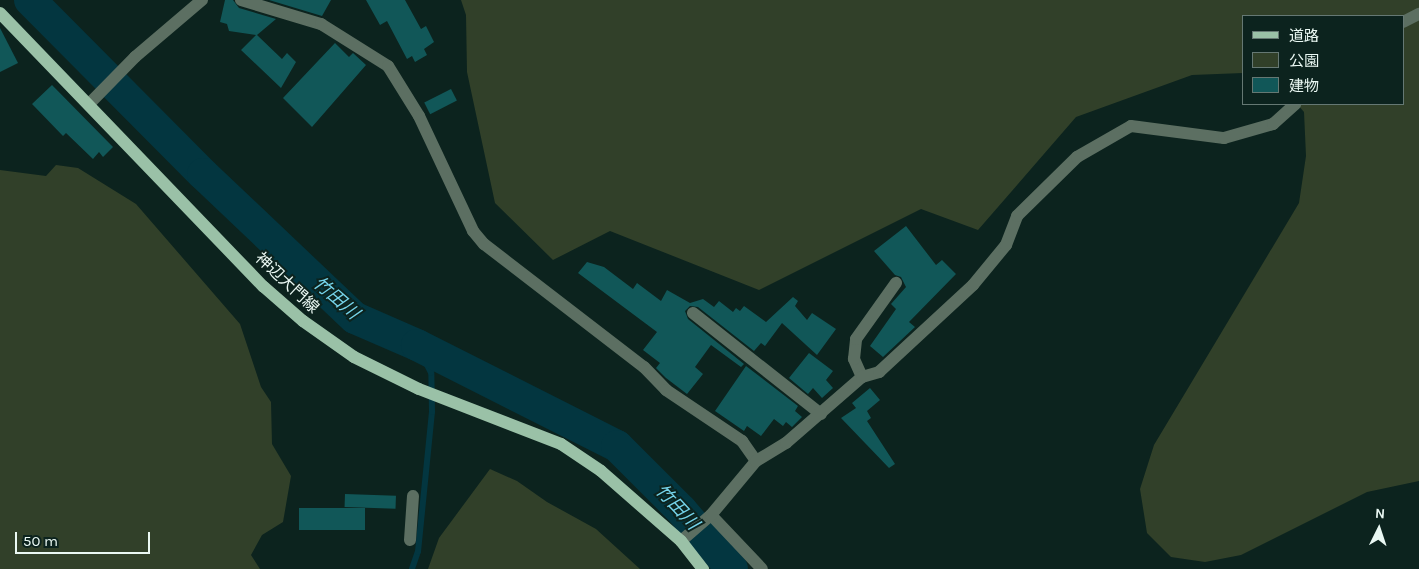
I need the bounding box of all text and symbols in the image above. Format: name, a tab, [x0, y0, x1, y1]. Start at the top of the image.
legend	[1242, 15, 1404, 105]
text: 道路	[1289, 27, 1319, 45]
text: 公園	[1289, 52, 1319, 70]
text: 建物	[1289, 77, 1319, 95]
street label: 神辺大門線	[251, 249, 323, 317]
water label: 竹田川	[309, 272, 363, 324]
water label: 竹田川	[651, 480, 703, 534]
north arrow	[1354, 504, 1404, 554]
text: N	[1374, 505, 1386, 522]
scale bar	[18, 522, 152, 554]
text: 50 m	[23, 532, 58, 550]

